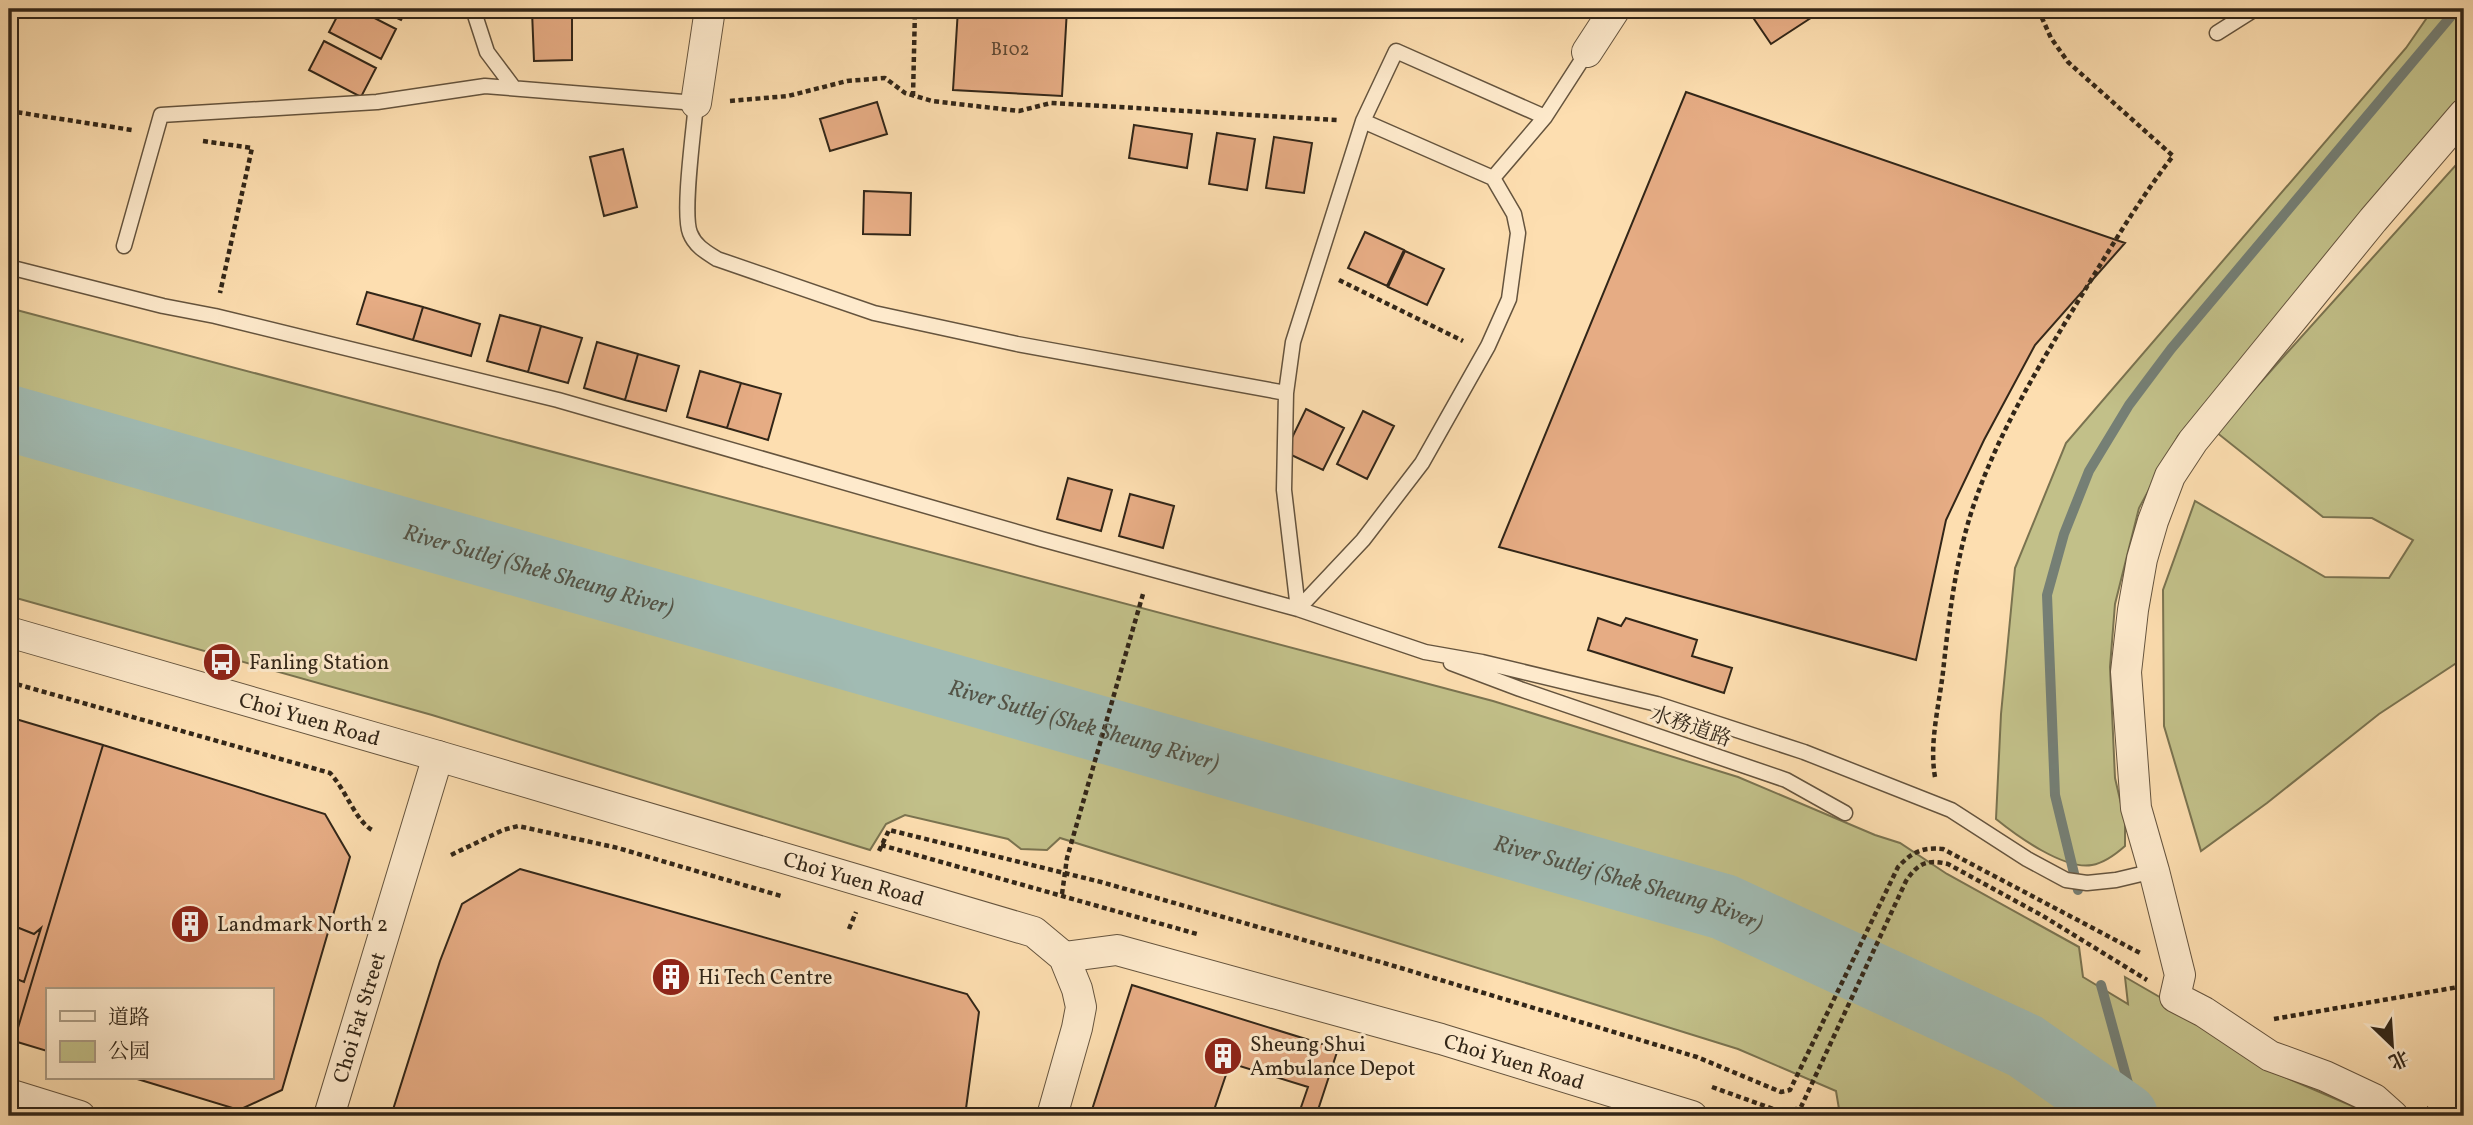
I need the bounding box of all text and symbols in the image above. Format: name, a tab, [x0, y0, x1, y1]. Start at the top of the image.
house number: B102	[991, 38, 1029, 63]
water label: River Sutlej (Shek Sheung River)	[399, 517, 678, 625]
bus stop icon: Fanling Station	[201, 641, 243, 683]
place label: Fanling Station	[249, 649, 389, 678]
water label: River Sutlej (Shek Sheung River)	[944, 673, 1223, 780]
street label: Choi Yuen Road	[235, 686, 383, 754]
street label: 水務道路	[1646, 700, 1735, 755]
water label: River Sutlej (Shek Sheung River)	[1490, 828, 1768, 941]
street label: Choi Yuen Road	[779, 846, 927, 915]
building icon: Landmark North 2	[169, 903, 211, 945]
place label: Landmark North 2	[217, 911, 388, 940]
street label: Choi Fat Street	[327, 949, 394, 1087]
building icon: Hi Tech Centre	[650, 956, 692, 998]
place label: Hi Tech Centre	[698, 964, 832, 993]
legend	[46, 988, 273, 1080]
text: 道路	[108, 1004, 150, 1033]
north arrow	[2358, 1010, 2428, 1080]
street label: Choi Yuen Road	[1440, 1028, 1588, 1098]
place label: Sheung Shui Ambulance Depot	[1250, 1031, 1415, 1084]
building icon: Sheung Shui Ambulance Depot	[1202, 1035, 1244, 1077]
text: 公园	[108, 1038, 150, 1067]
text: 北	[2384, 1043, 2412, 1074]

